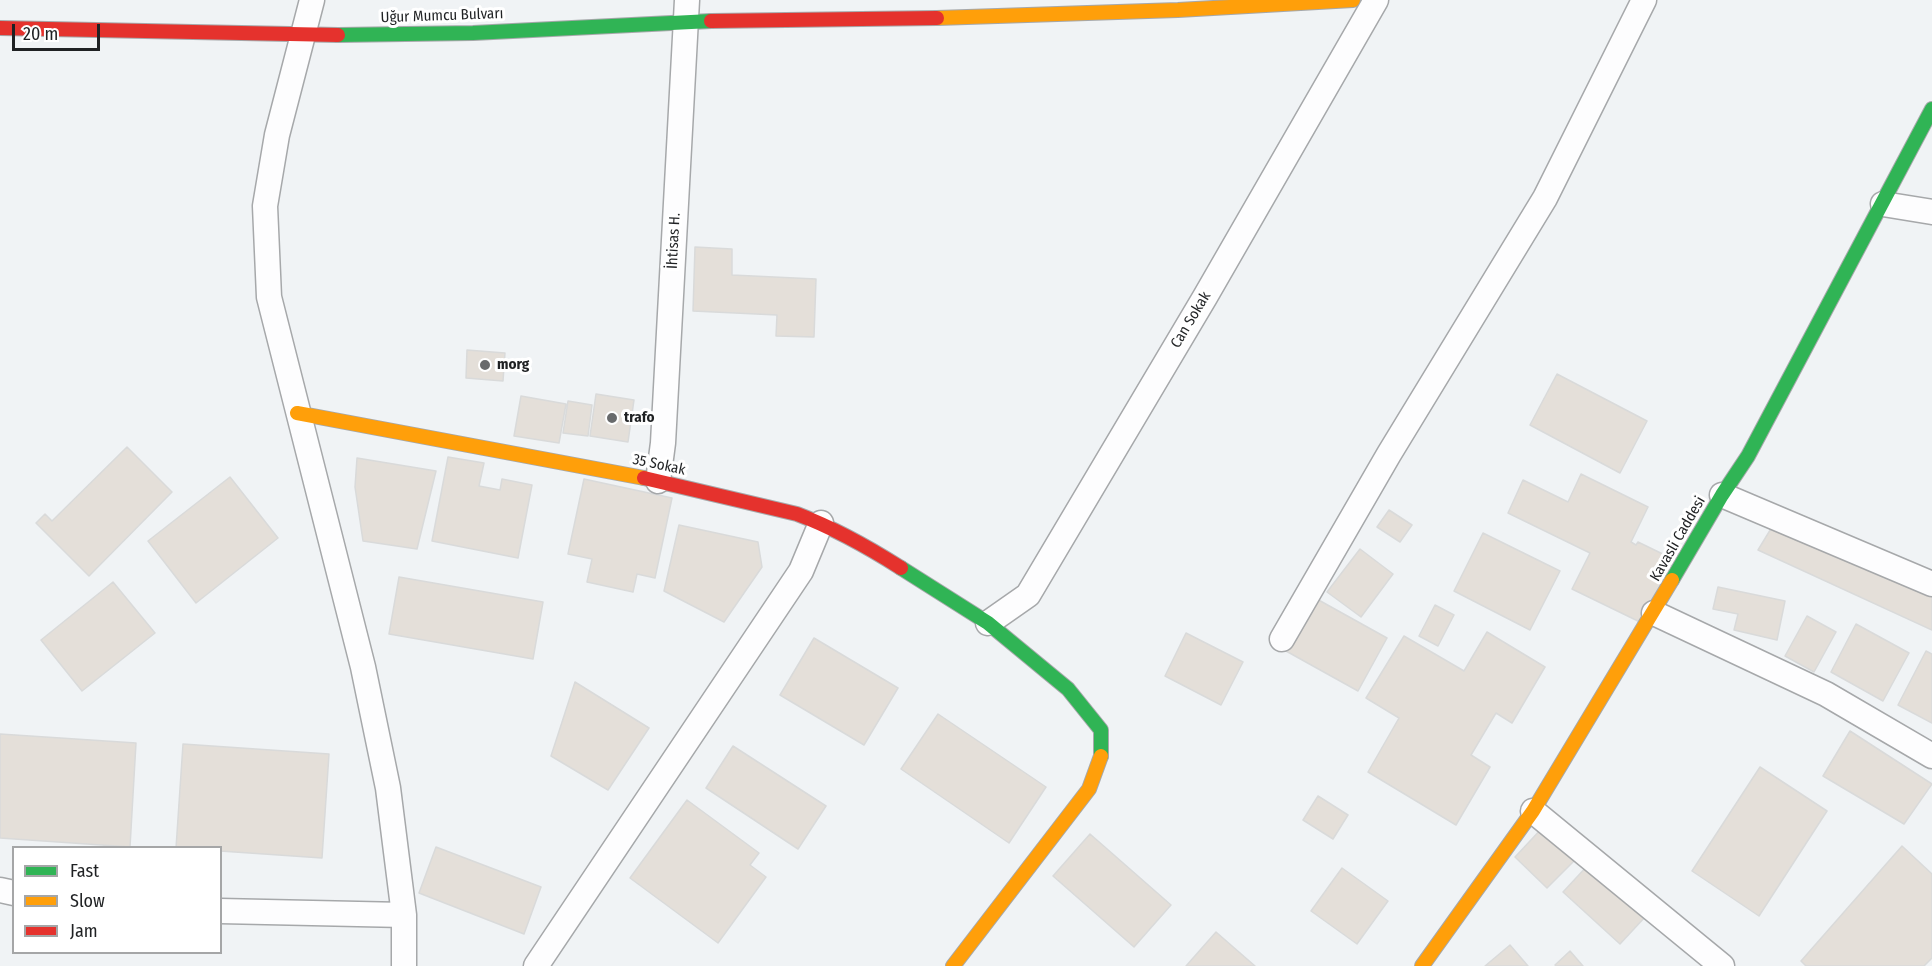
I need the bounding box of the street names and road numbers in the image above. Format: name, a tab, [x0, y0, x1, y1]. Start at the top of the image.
street label: Uğur Mumcu Bulvarı	[380, 5, 504, 27]
street label: İhtisas H.	[664, 212, 684, 270]
street label: Can Sokak	[1167, 288, 1215, 352]
street label: 35 Sokak	[631, 451, 687, 479]
street label: Kavasli Caddesi	[1646, 493, 1710, 585]

